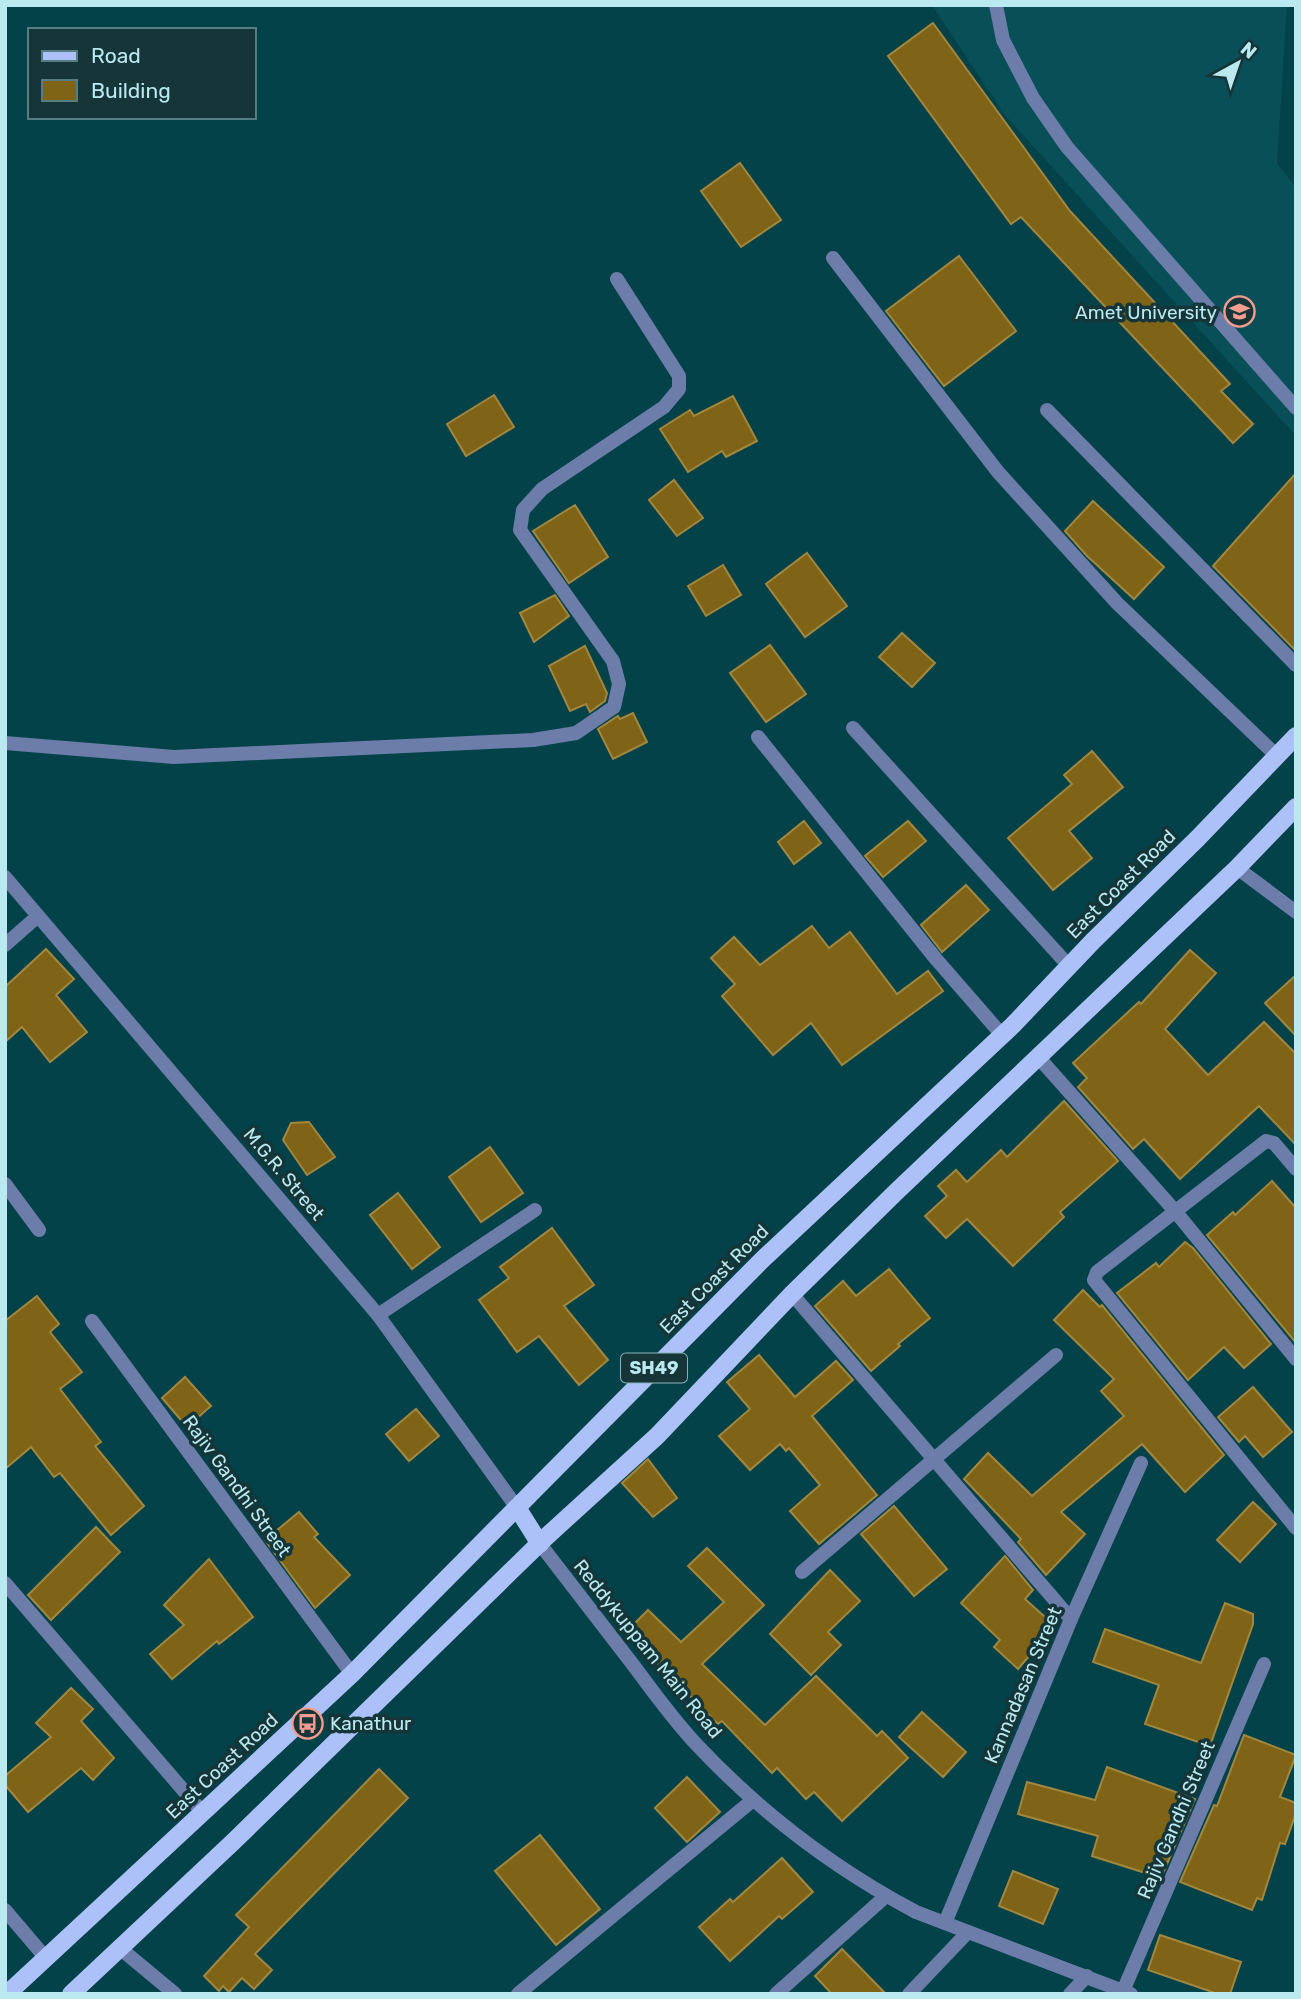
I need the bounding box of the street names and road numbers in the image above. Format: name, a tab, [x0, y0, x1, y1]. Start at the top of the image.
street label: East Coast Road	[1062, 825, 1180, 943]
street label: M.G.R. Street	[239, 1123, 330, 1225]
street label: East Coast Road	[655, 1220, 773, 1338]
road number: SH49	[621, 1353, 687, 1382]
street label: Rajiv Gandhi Street	[178, 1411, 296, 1562]
street label: Reddykuppam Main Road	[569, 1555, 727, 1743]
street label: Kannadasan Street	[980, 1603, 1067, 1767]
street label: East Coast Road	[161, 1708, 283, 1824]
street label: Rajiv Gandhi Street	[1132, 1737, 1220, 1902]

